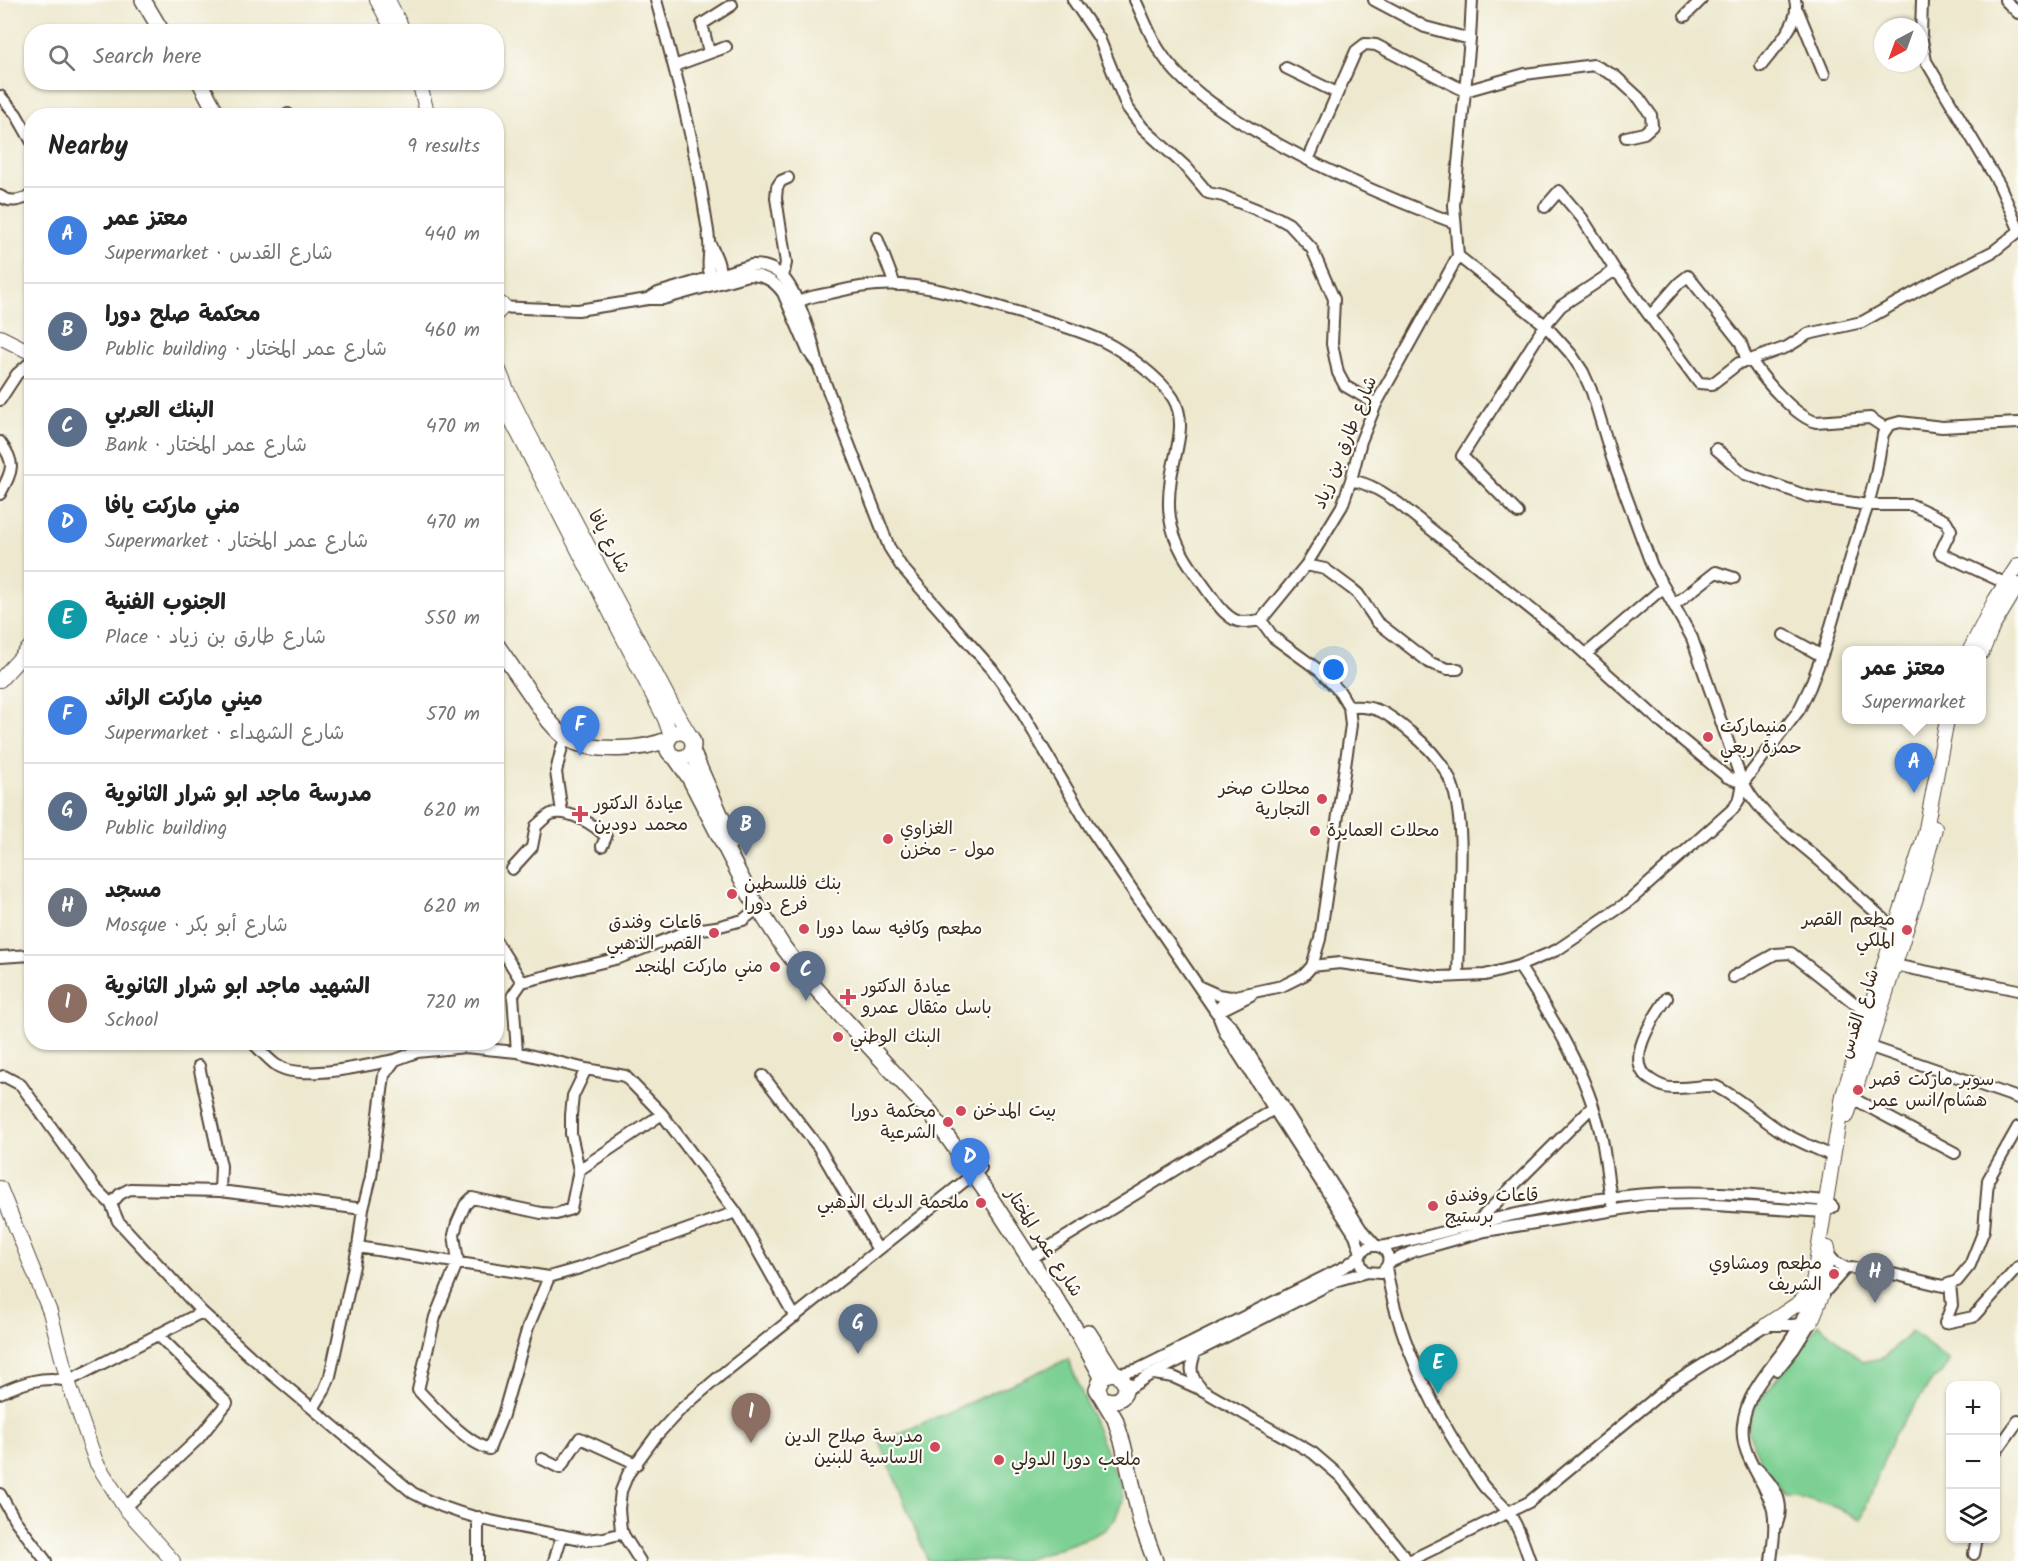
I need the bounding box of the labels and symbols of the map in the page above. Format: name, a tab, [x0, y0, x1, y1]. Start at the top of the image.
north arrow	[1874, 18, 1928, 72]
street label: شارع طارق بن زياد	[1306, 372, 1386, 514]
street label: شارع يافا	[579, 505, 637, 579]
your location	[1319, 655, 1348, 684]
pin: F	[560, 706, 600, 756]
place label: منيماركت حمزة ربعي	[1720, 713, 1802, 763]
marker: منيماركت حمزة ربعي	[1701, 730, 1715, 744]
pin: A	[1894, 744, 1934, 793]
place label: محلات صخر التجارية	[1217, 775, 1310, 825]
place label: عيادة الدكتور محمد دودين	[592, 790, 688, 840]
marker: محلات صخر التجارية	[1315, 792, 1329, 806]
marker: عيادة الدكتور محمد دودين	[571, 805, 589, 823]
pin: B	[726, 806, 766, 856]
place label: الغزاوي مول - مخزن	[900, 815, 995, 865]
place label: محلات العمايرة	[1327, 817, 1439, 846]
marker: محلات العمايرة	[1308, 824, 1322, 838]
marker: الغزاوي مول - مخزن	[881, 832, 895, 846]
place label: بنك فللسطين فرع دورا	[744, 870, 842, 920]
marker: بنك فللسطين فرع دورا	[725, 887, 739, 901]
place label: مطعم القصر الملكي	[1800, 906, 1895, 956]
place label: قاعات وفندق القصر الذهبي	[606, 909, 702, 959]
place label: مطعم وكافيه سما دورا	[816, 915, 982, 944]
marker: مطعم وكافيه سما دورا	[797, 922, 811, 936]
marker: مطعم القصر الملكي	[1900, 923, 1914, 937]
marker: قاعات وفندق القصر الذهبي	[707, 926, 721, 940]
pin: C	[786, 952, 826, 1001]
place label: مني ماركت المنجد	[635, 953, 763, 982]
marker: مني ماركت المنجد	[768, 960, 782, 974]
street label: شارع القدس	[1832, 965, 1888, 1063]
place label: عيادة الدكتور باسل مثقال عمرو	[860, 973, 992, 1023]
marker: عيادة الدكتور باسل مثقال عمرو	[839, 988, 857, 1006]
place label: البنك الوطني	[850, 1023, 941, 1052]
marker: البنك الوطني	[831, 1030, 845, 1044]
place label: سوبر ماركت قصر هشام/انس عمر	[1868, 1066, 1994, 1116]
marker: سوبر ماركت قصر هشام/انس عمر	[1851, 1083, 1865, 1097]
place label: بيت المدخن	[973, 1097, 1056, 1126]
place label: محكمة دورا الشرعية	[851, 1098, 936, 1148]
marker: بيت المدخن	[954, 1104, 968, 1118]
marker: محكمة دورا الشرعية	[941, 1115, 955, 1129]
pin: D	[950, 1138, 990, 1188]
street label: شارع عمر المختار	[996, 1181, 1089, 1303]
place label: قاعات وفندق برستيج	[1445, 1182, 1538, 1232]
place label: ملحمة الديك الذهبي	[817, 1189, 969, 1218]
marker: ملحمة الديك الذهبي	[974, 1196, 988, 1210]
marker: قاعات وفندق برستيج	[1426, 1199, 1440, 1213]
place label: مطعم ومشاوي الشريف	[1709, 1250, 1822, 1300]
pin: H	[1856, 1254, 1894, 1303]
marker: مطعم ومشاوي الشريف	[1827, 1267, 1841, 1281]
pin: G	[838, 1304, 878, 1354]
pin: E	[1418, 1344, 1458, 1394]
pin: I	[732, 1394, 771, 1443]
place label: مدرسة صلاح الدين الاساسية للبنين	[784, 1423, 923, 1473]
marker: مدرسة صلاح الدين الاساسية للبنين	[928, 1440, 942, 1454]
place label: ملعب دورا الدولي	[1011, 1446, 1141, 1475]
marker: ملعب دورا الدولي	[992, 1453, 1006, 1467]

